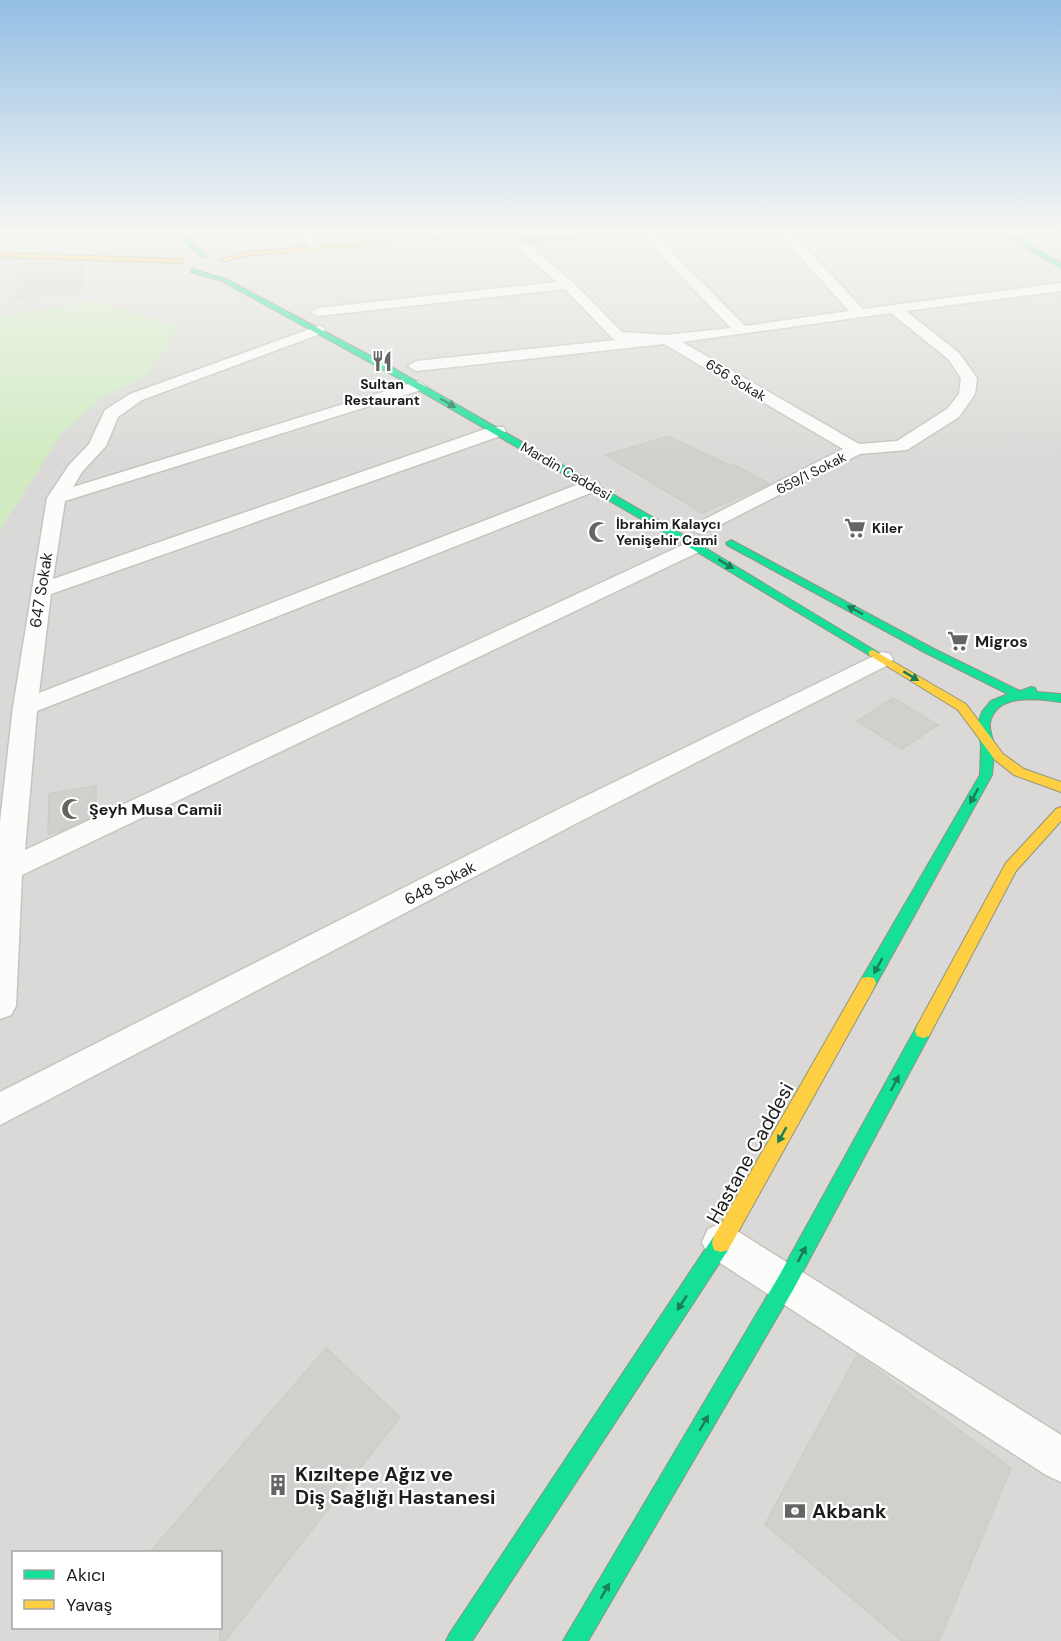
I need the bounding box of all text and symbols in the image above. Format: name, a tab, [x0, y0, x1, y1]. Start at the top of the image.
restaurant icon: Sultan Restaurant	[370, 349, 394, 373]
street label: 656 Sokak	[702, 355, 770, 405]
place label: Sultan Restaurant	[344, 375, 420, 409]
one-way arrow	[440, 398, 457, 408]
street label: Mardin Caddesi	[517, 438, 615, 504]
street label: 659/1 Sokak	[773, 448, 849, 498]
place label: İbrahim Kalaycı Yenişehir Cami	[616, 515, 720, 549]
supermarket icon: Kiler	[843, 516, 867, 540]
place label: Kiler	[872, 519, 903, 537]
mosque icon: İbrahim Kalaycı Yenişehir Cami	[587, 520, 611, 544]
street label: 647 Sokak	[25, 551, 57, 629]
one-way arrow	[718, 559, 734, 570]
one-way arrow	[846, 605, 863, 615]
supermarket icon: Migros	[946, 629, 970, 653]
place label: Migros	[975, 631, 1028, 652]
one-way arrow	[903, 671, 920, 681]
one-way arrow	[969, 788, 979, 805]
mosque icon: Şeyh Musa Camii	[60, 797, 84, 821]
place label: Şeyh Musa Camii	[89, 799, 222, 820]
street label: 648 Sokak	[401, 856, 479, 910]
one-way arrow	[873, 958, 883, 975]
one-way arrow	[890, 1074, 900, 1091]
street label: Hastane Caddesi	[700, 1078, 800, 1228]
one-way arrow	[777, 1127, 787, 1144]
one-way arrow	[797, 1245, 807, 1262]
one-way arrow	[676, 1294, 687, 1311]
one-way arrow	[699, 1414, 709, 1431]
place label: Kızıltepe Ağız ve Diş Sağlığı Hastanesi	[295, 1461, 496, 1510]
building icon: Kızıltepe Ağız ve Diş Sağlığı Hastanesi	[266, 1473, 290, 1497]
place label: Akbank	[812, 1498, 887, 1524]
bank icon: Akbank	[783, 1499, 807, 1523]
legend	[12, 1551, 222, 1629]
text: Akıcı	[66, 1563, 105, 1587]
one-way arrow	[600, 1582, 610, 1599]
text: Yavaş	[66, 1593, 112, 1617]

